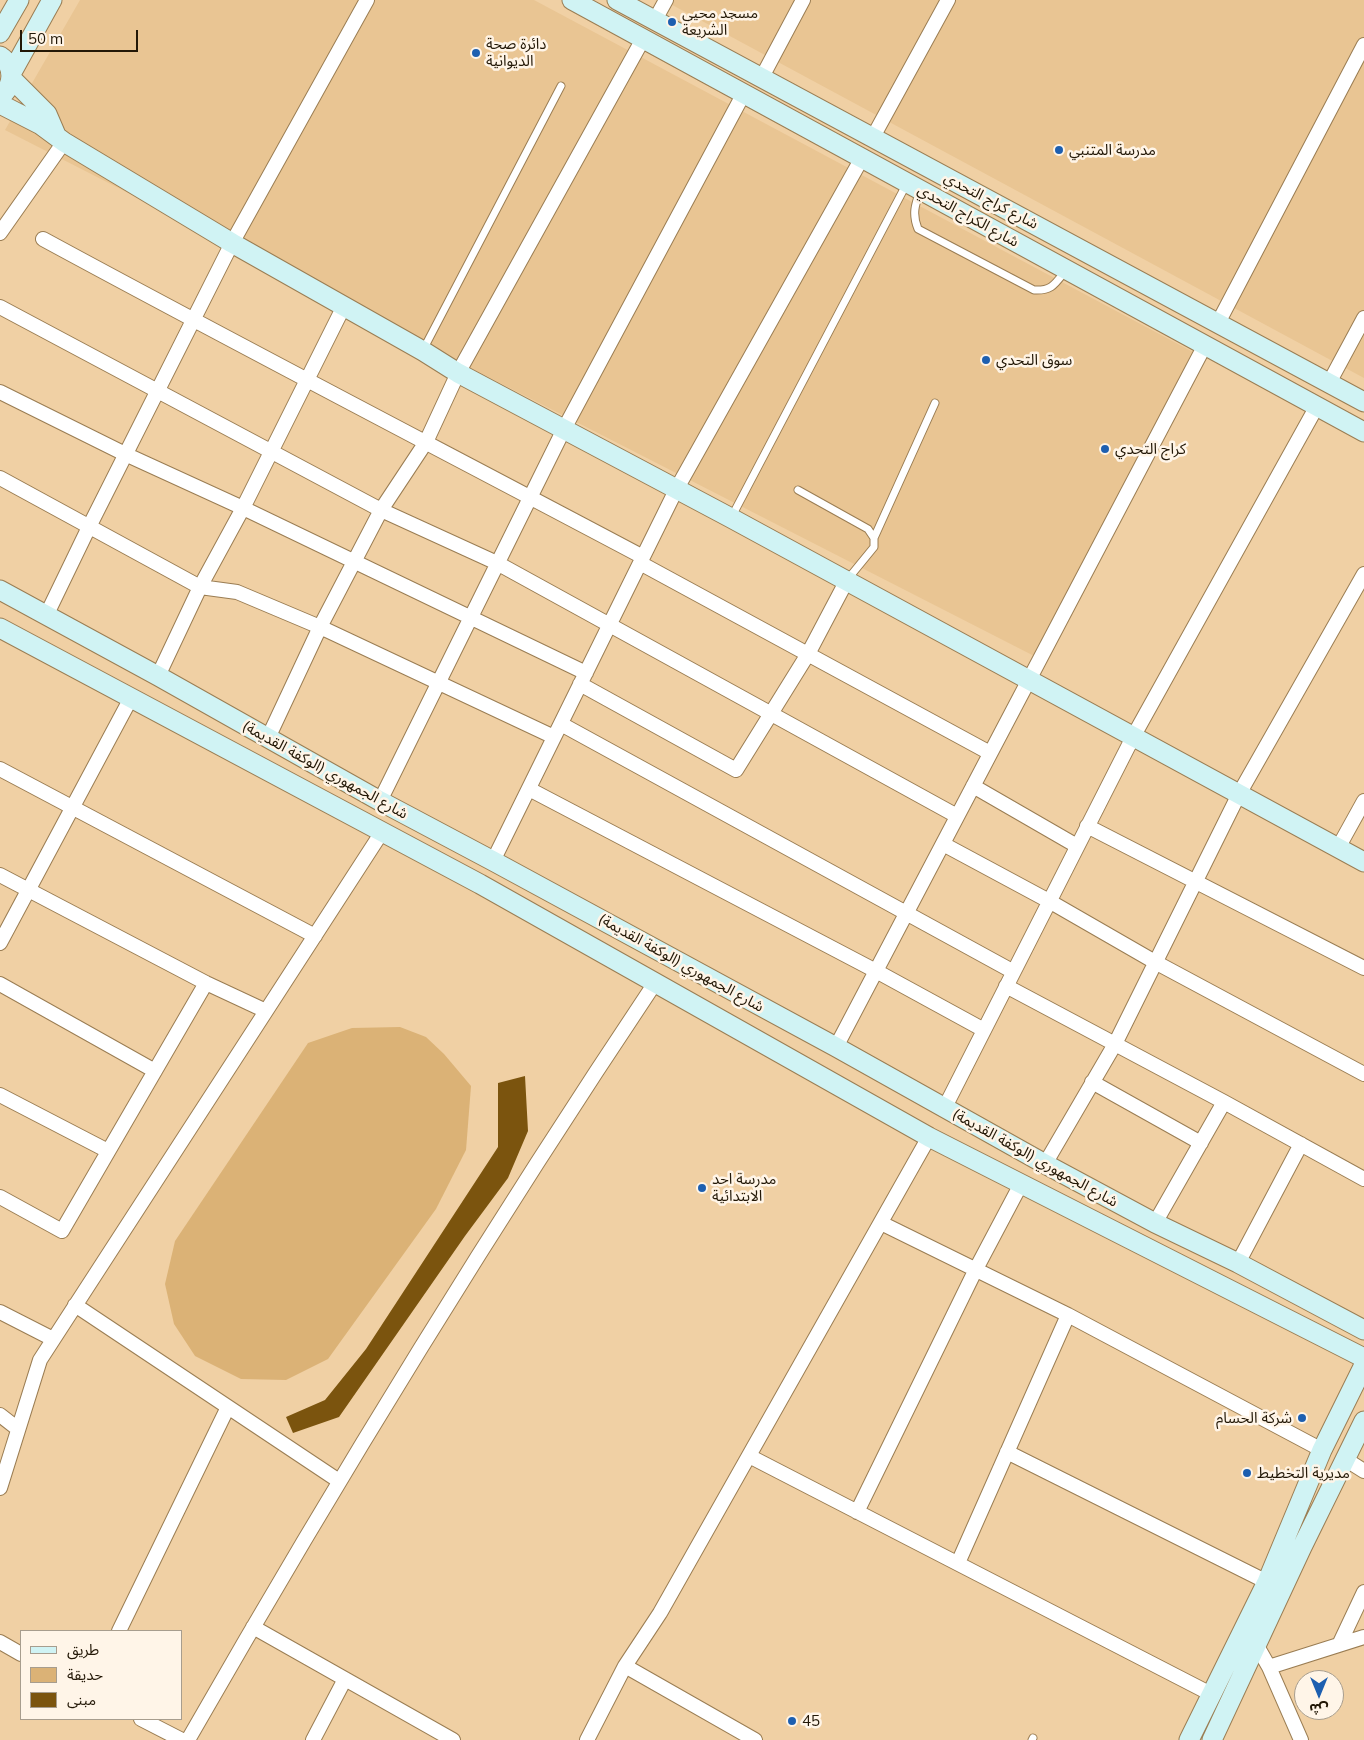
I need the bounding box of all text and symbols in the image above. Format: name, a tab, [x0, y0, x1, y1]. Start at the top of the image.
place label: مسجد محيي الشريعة	[682, 4, 758, 39]
marker: مسجد محيي الشريعة	[666, 16, 678, 28]
scale bar	[22, 20, 140, 52]
text: 50 m	[28, 29, 63, 48]
place label: دائرة صحة الديوانية	[486, 35, 546, 70]
marker: دائرة صحة الديوانية	[470, 47, 482, 59]
place label: مدرسة المتنبي	[1069, 141, 1156, 159]
marker: مدرسة المتنبي	[1053, 144, 1065, 156]
street label: شارع كراج التحدي	[941, 169, 1041, 233]
street label: شارع الكراج التحدي	[914, 181, 1022, 251]
place label: سوق التحدي	[996, 351, 1072, 369]
marker: سوق التحدي	[980, 354, 992, 366]
place label: كراج التحدي	[1115, 440, 1186, 458]
marker: كراج التحدي	[1099, 443, 1111, 455]
street label: شارع الجمهوري (الوكفة القديمة)	[239, 717, 411, 823]
street label: شارع الجمهوري (الوكفة القديمة)	[595, 910, 767, 1016]
street label: شارع الجمهوري (الوكفة القديمة)	[949, 1105, 1121, 1211]
place label: مدرسة احد الابتدائية	[712, 1170, 776, 1205]
marker: مدرسة احد الابتدائية	[696, 1182, 708, 1194]
place label: شركة الحسام	[1216, 1409, 1292, 1427]
marker: شركة الحسام	[1296, 1412, 1308, 1424]
place label: مديرية التخطيط	[1257, 1464, 1350, 1482]
marker: مديرية التخطيط	[1241, 1467, 1253, 1479]
legend	[20, 1630, 182, 1720]
text: طريق	[67, 1640, 99, 1659]
text: حديقة	[67, 1665, 103, 1684]
north arrow	[1294, 1670, 1344, 1720]
text: مبنى	[67, 1690, 96, 1709]
text: ش	[1309, 1700, 1329, 1718]
place label: 45	[802, 1712, 820, 1730]
marker: 45	[786, 1715, 798, 1727]

